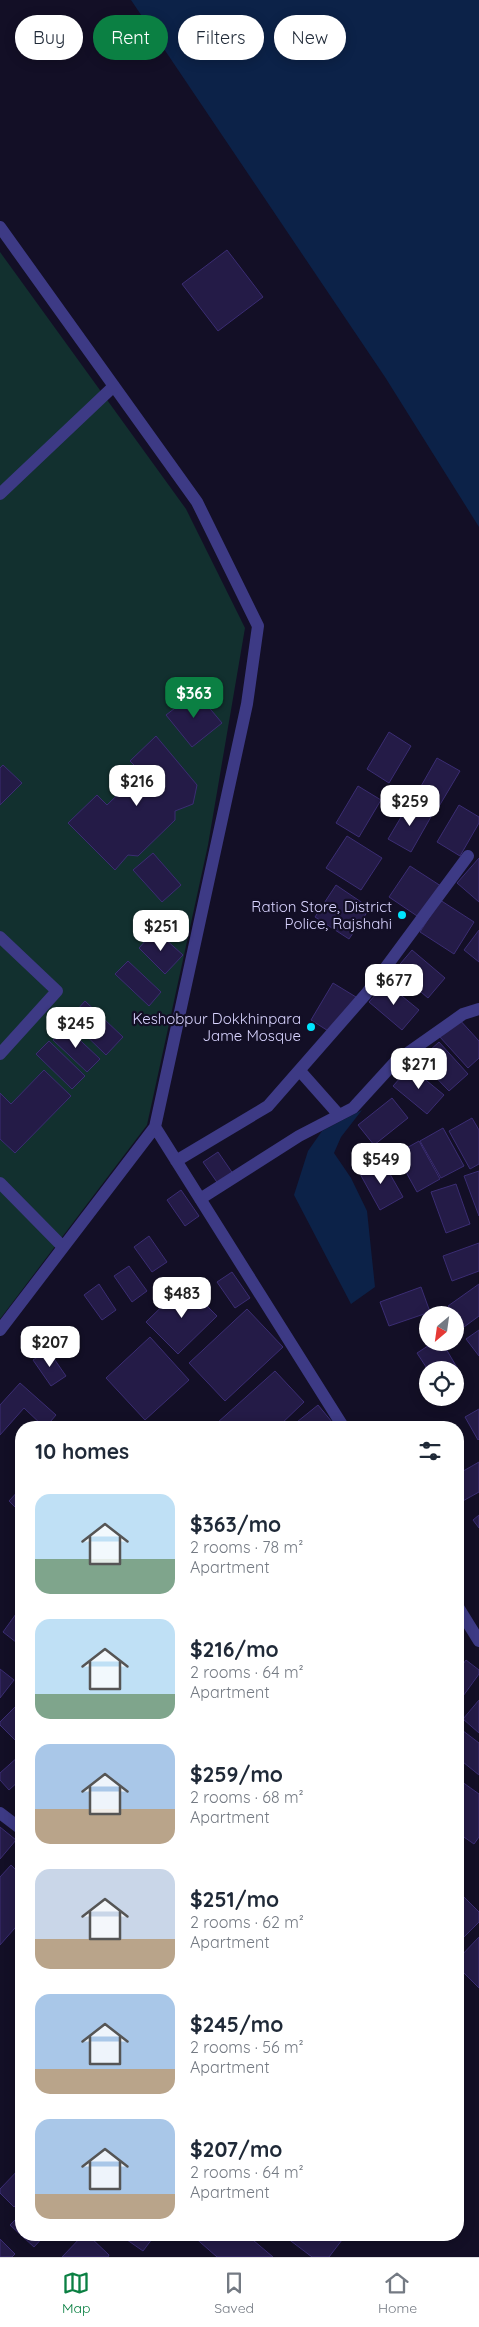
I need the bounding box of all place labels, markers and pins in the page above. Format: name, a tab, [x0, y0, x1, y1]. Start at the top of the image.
pin: $363	[164, 676, 224, 719]
pin: $216	[107, 764, 167, 807]
pin: $259	[380, 784, 440, 827]
place label: Ration Store, District Police, Rajshahi	[251, 897, 392, 933]
marker: Ration Store, District Police, Rajshahi	[396, 909, 408, 921]
pin: $251	[131, 910, 191, 952]
pin: $677	[364, 964, 424, 1006]
pin: $245	[46, 1006, 106, 1049]
place label: Keshobpur Dokkhinpara Jame Mosque	[132, 1009, 301, 1045]
marker: Keshobpur Dokkhinpara Jame Mosque	[305, 1021, 317, 1033]
pin: $271	[389, 1048, 449, 1090]
pin: $549	[351, 1142, 411, 1185]
pin: $483	[152, 1276, 212, 1319]
pin: $207	[20, 1326, 80, 1368]

